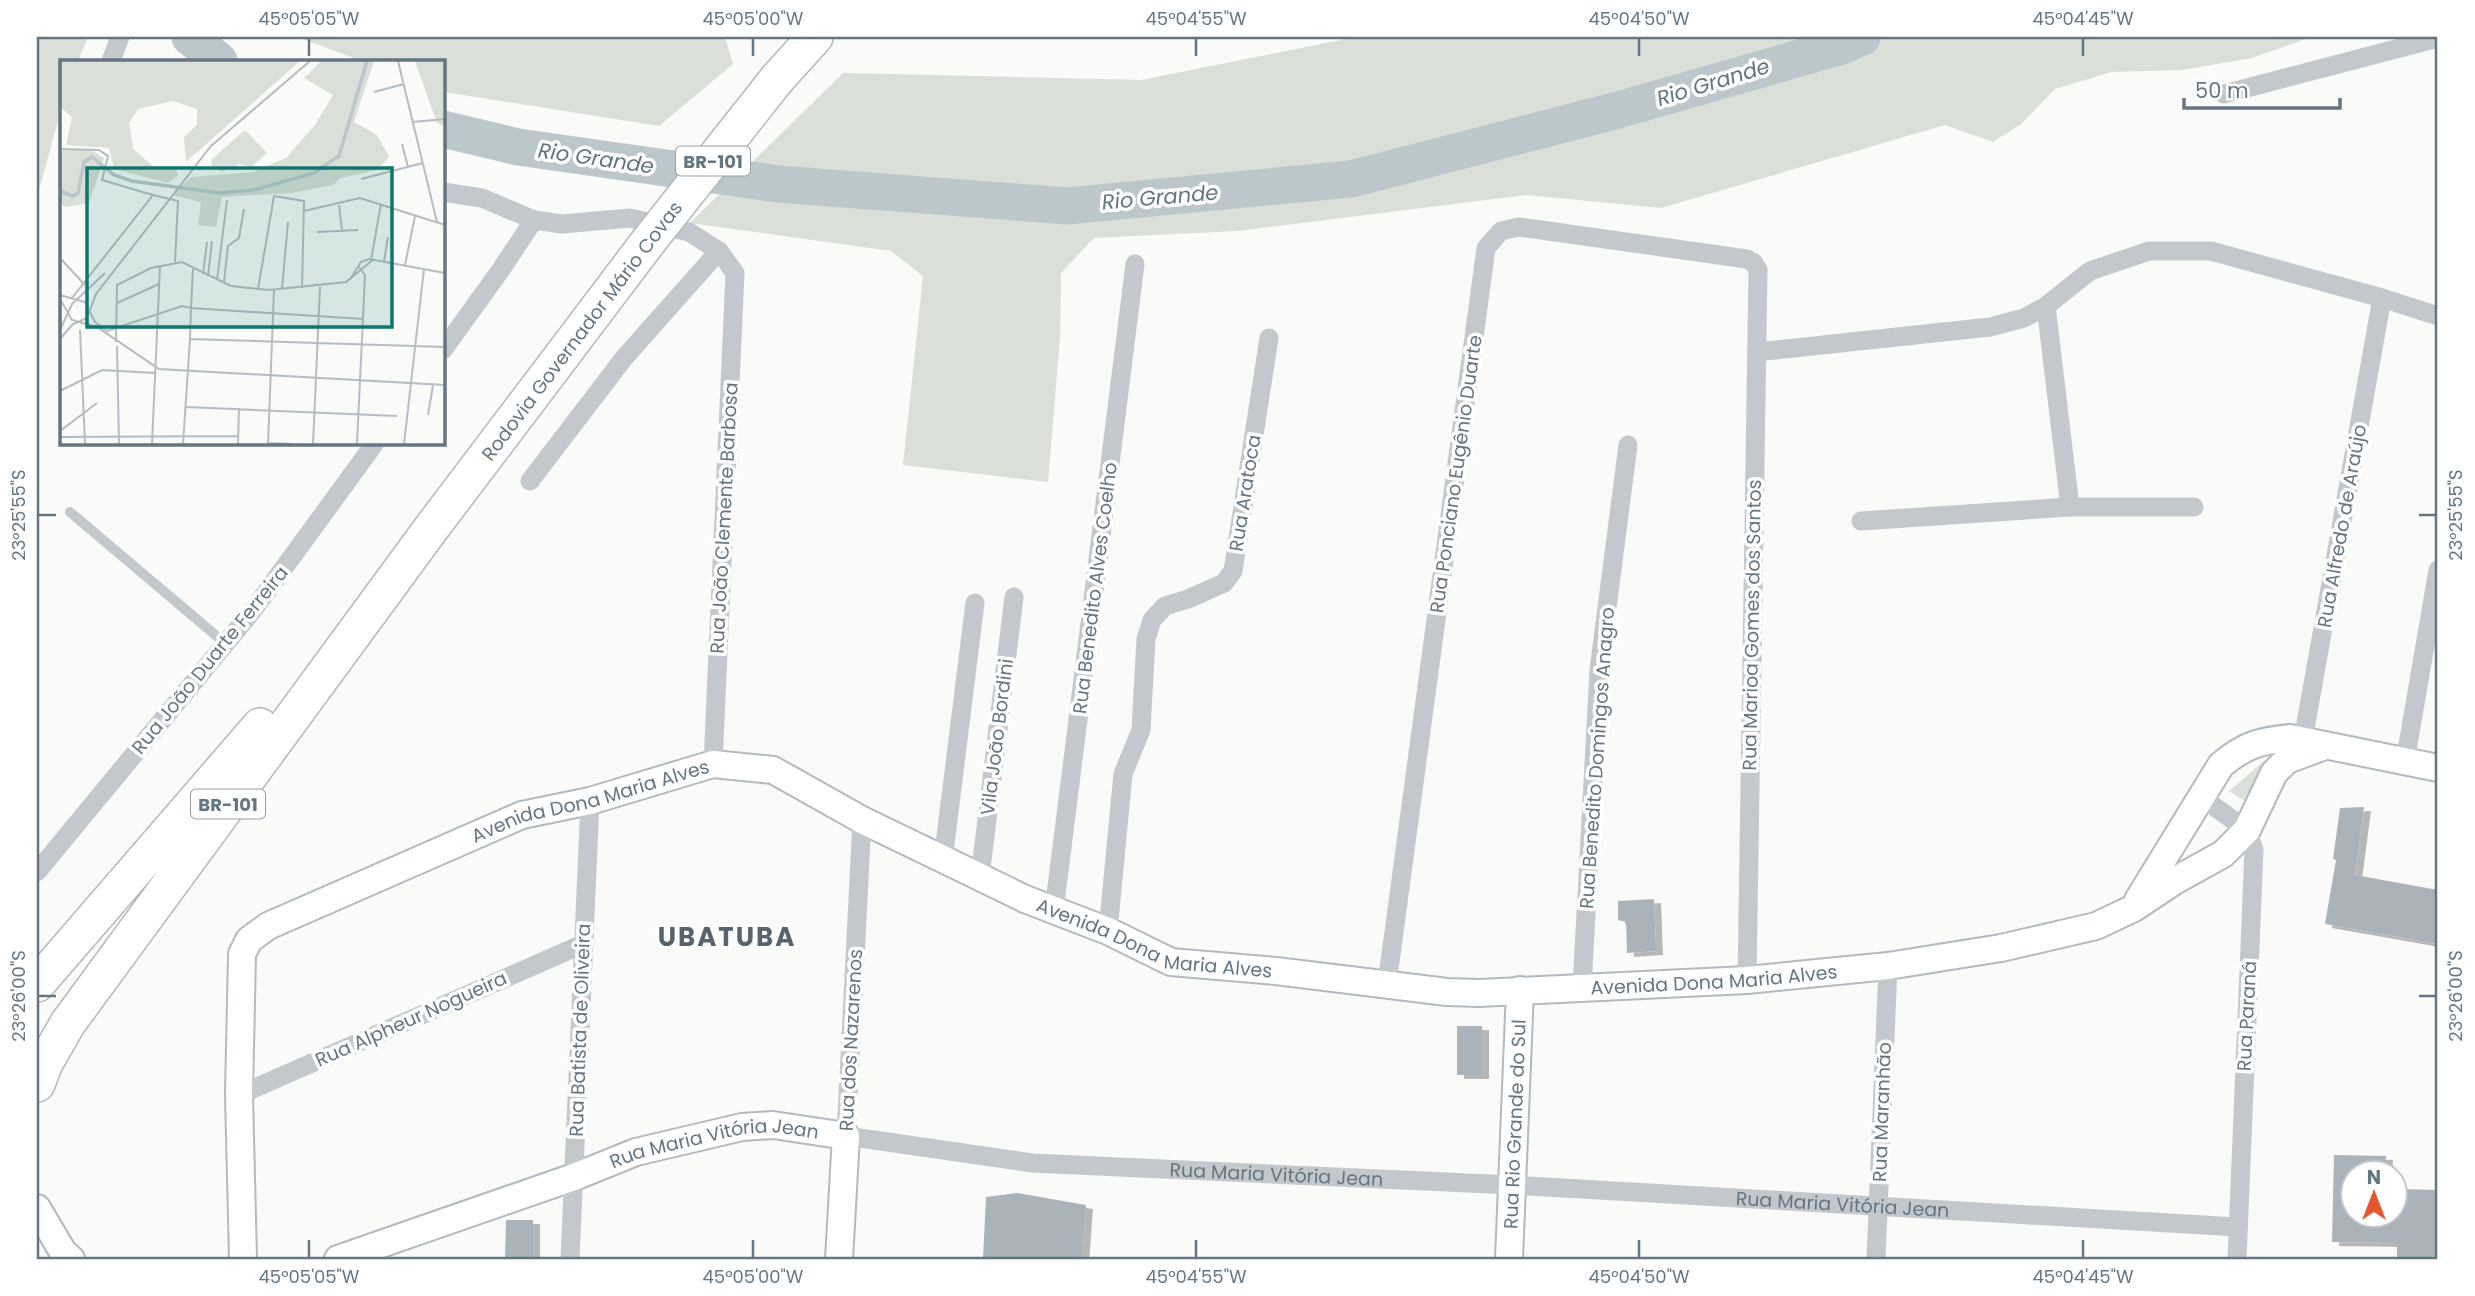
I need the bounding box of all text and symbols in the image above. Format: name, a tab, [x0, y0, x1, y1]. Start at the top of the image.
text: 45°05'05"W	[259, 6, 360, 31]
text: 45°05'00"W	[703, 6, 804, 31]
text: 45°04'55"W	[1146, 6, 1247, 31]
text: 45°04'50"W	[1589, 6, 1690, 31]
text: 45°04'45"W	[2033, 6, 2134, 31]
water label: Rio Grande	[1653, 51, 1773, 113]
inset map	[60, 60, 444, 444]
scale bar	[2184, 66, 2340, 110]
text: 50 m	[2195, 76, 2249, 105]
water label: Rio Grande	[536, 136, 656, 180]
road number: BR-101	[676, 146, 750, 176]
water label: Rio Grande	[1101, 177, 1219, 217]
street label: Rodovia Governador Mário Covas	[475, 195, 689, 467]
street label: Rua Ponciano Eugênio Duarte	[1423, 333, 1489, 615]
street label: Rua João Clemente Barbosa	[703, 382, 745, 654]
street label: Rua Alfredo de Araújo	[2311, 422, 2373, 630]
street label: Rua Aratoca	[1222, 433, 1268, 553]
street label: Rua Benedito Alves Coelho	[1066, 461, 1124, 715]
text: 23°25'55"S	[6, 469, 31, 561]
text: 23°25'55"S	[2443, 469, 2468, 561]
street label: Rua Marioa Gomes dos Santos	[1736, 479, 1768, 771]
street label: Rua João Duarte Ferreira	[126, 560, 294, 760]
street label: Rua Benedito Domingos Anagro	[1573, 606, 1621, 910]
street label: Vila João Bordini	[974, 657, 1020, 817]
street label: Avenida Dona Maria Alves	[467, 752, 712, 849]
road number: BR-101	[191, 790, 265, 818]
street label: Avenida Dona Maria Alves	[1033, 891, 1273, 984]
district label: UBATUBA	[658, 919, 796, 955]
street label: Rua Batista de Oliveira	[563, 923, 597, 1137]
street label: Rua dos Nazarenos	[833, 948, 869, 1132]
text: 23°26'00"S	[6, 950, 31, 1042]
text: 23°26'00"S	[2443, 950, 2468, 1042]
street label: Avenida Dona Maria Alves	[1590, 958, 1839, 1001]
street label: Rua Paraná	[2231, 960, 2263, 1072]
street label: Rua Alpheur Nogueira	[311, 965, 511, 1073]
street label: Rua Rio Grande do Sul	[1497, 1019, 1532, 1230]
street label: Rua Maranhão	[1866, 1042, 1898, 1182]
street label: Rua Maria Vitória Jean	[605, 1112, 821, 1175]
street label: Rua Maria Vitória Jean	[1169, 1156, 1384, 1193]
north arrow	[2338, 1160, 2408, 1230]
text: N	[2367, 1164, 2381, 1191]
street label: Rua Maria Vitória Jean	[1735, 1184, 1950, 1224]
text: 45°05'05"W	[259, 1264, 360, 1289]
text: 45°05'00"W	[703, 1264, 804, 1289]
text: 45°04'55"W	[1146, 1264, 1247, 1289]
text: 45°04'50"W	[1589, 1264, 1690, 1289]
text: 45°04'45"W	[2033, 1264, 2134, 1289]

